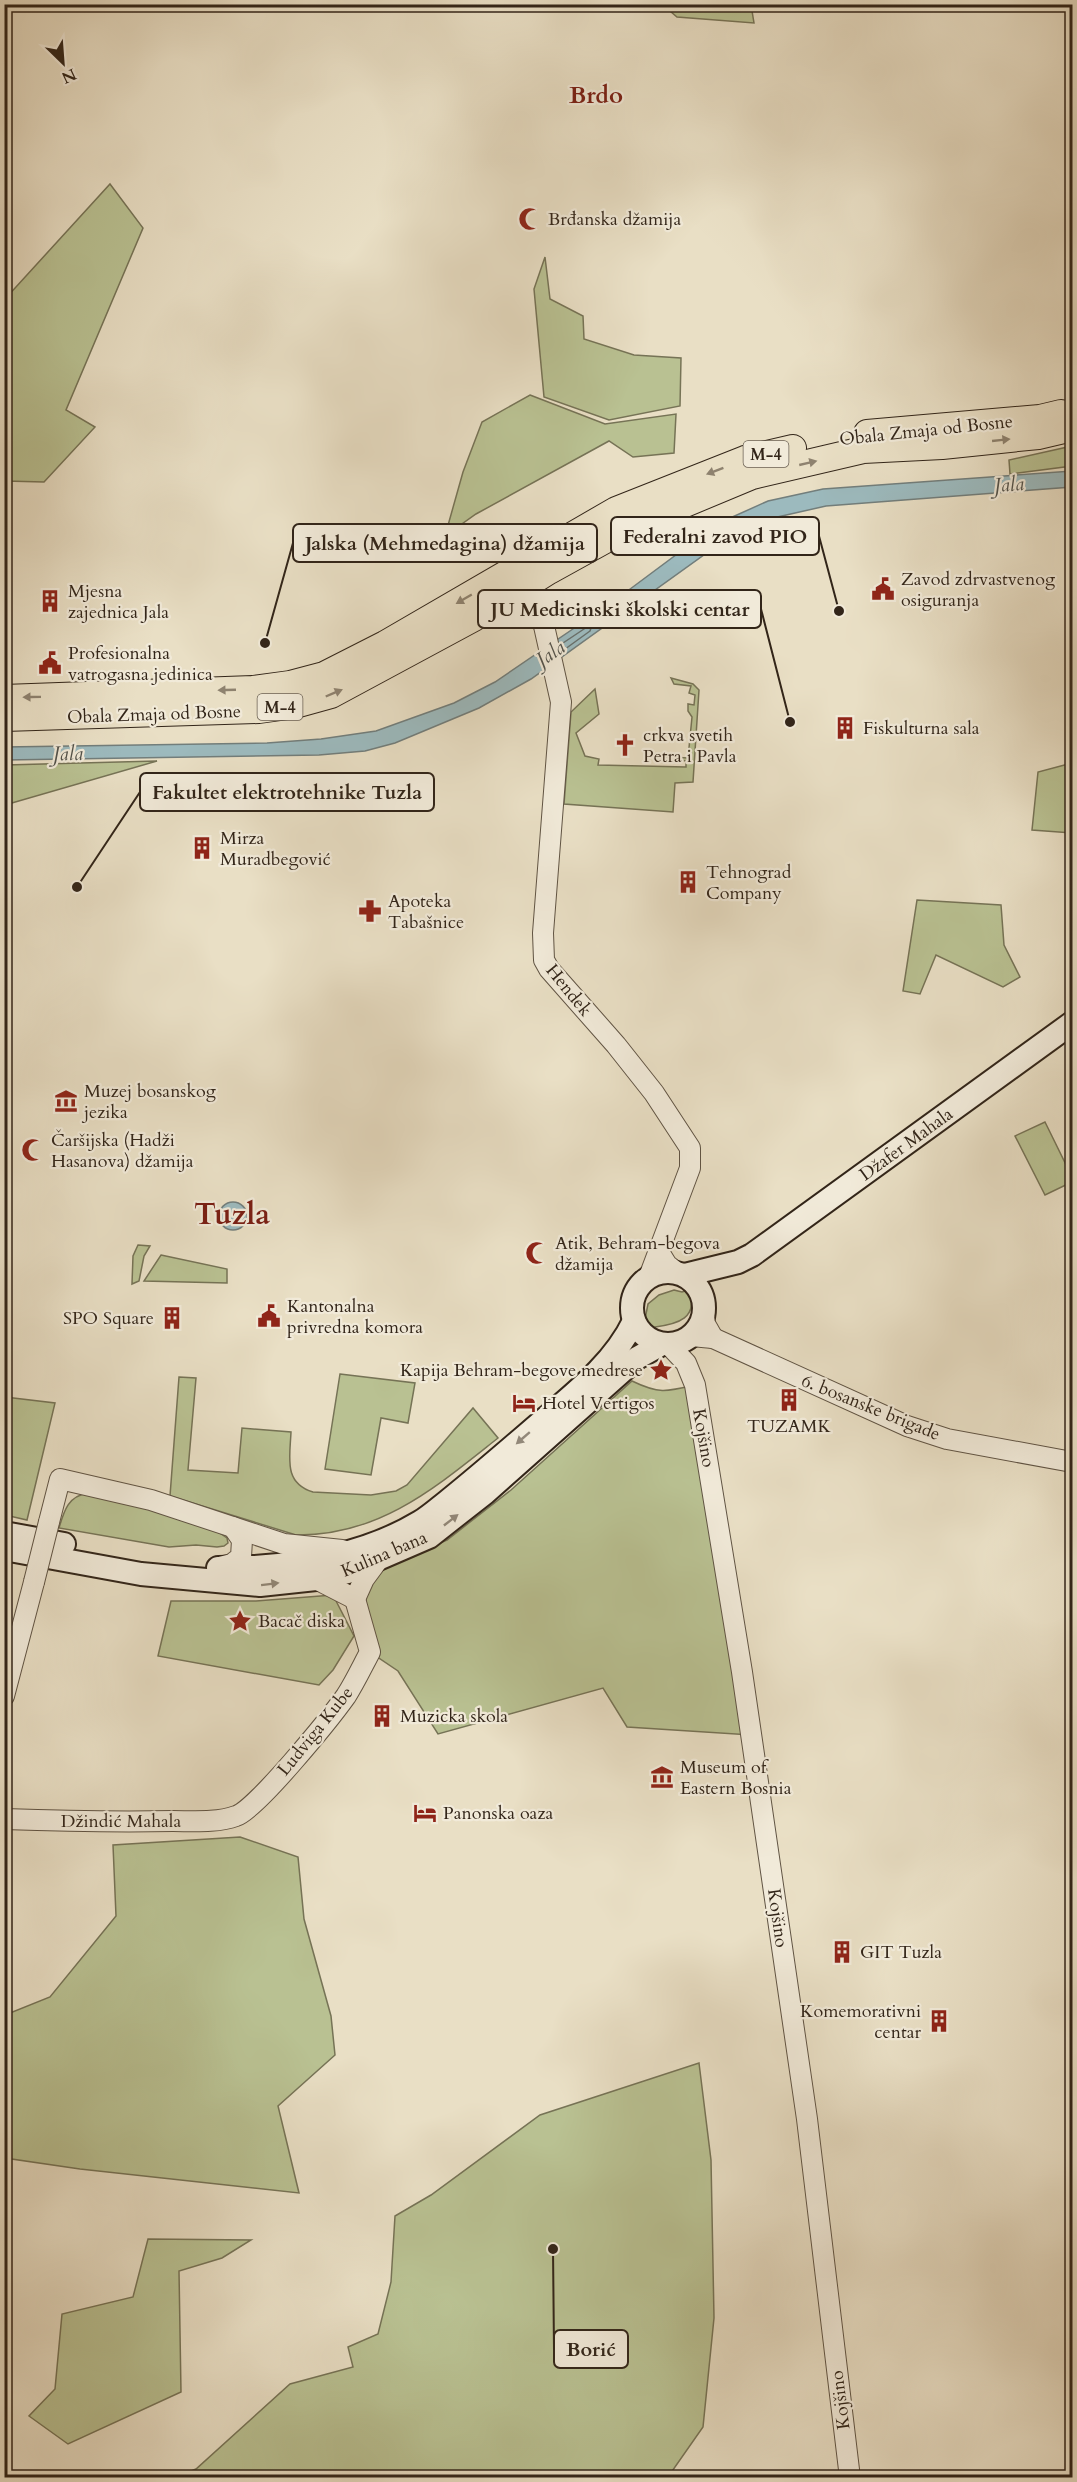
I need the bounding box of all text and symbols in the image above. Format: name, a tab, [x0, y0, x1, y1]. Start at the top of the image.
north arrow	[33, 33, 93, 93]
text: N	[58, 63, 80, 89]
district label: Brdo	[569, 79, 623, 112]
mosque icon: Brđanska džamija	[517, 206, 543, 232]
place label: Brđanska džamija	[548, 207, 681, 232]
street label: Obala Zmaja od Bosne	[838, 409, 1014, 452]
one-way arrow	[992, 435, 1011, 445]
road number: M-4	[744, 441, 789, 467]
one-way arrow	[799, 458, 818, 467]
one-way arrow	[705, 466, 723, 476]
water label: Jala	[988, 470, 1025, 499]
callout: Federalni zavod PIO	[611, 517, 819, 555]
text: Federalni zavod PIO	[623, 523, 807, 550]
callout: Jalska (Mehmedagina) džamija	[293, 524, 597, 562]
text: Jalska (Mehmedagina) džamija	[302, 530, 585, 557]
place label: Zavod zdrvastvenog osiguranja	[901, 567, 1056, 613]
public building icon: Zavod zdrvastvenog osiguranja	[870, 576, 896, 602]
place label: Mjesna zajednica Jala	[68, 579, 169, 625]
building icon: Mjesna zajednica Jala	[37, 588, 63, 614]
callout: JU Medicinski školski centar	[478, 590, 761, 628]
one-way arrow	[456, 593, 472, 604]
text: JU Medicinski školski centar	[488, 596, 750, 623]
water label: Jala	[526, 634, 570, 676]
place label: Profesionalna vatrogasna jedinica	[68, 641, 213, 687]
public building icon: Profesionalna vatrogasna jedinica	[37, 650, 63, 676]
one-way arrow	[218, 686, 237, 695]
one-way arrow	[325, 688, 343, 698]
one-way arrow	[23, 692, 42, 702]
road number: M-4	[258, 694, 302, 720]
street label: Obala Zmaja od Bosne	[67, 699, 242, 730]
building icon: Fiskulturna sala	[832, 715, 858, 741]
place label: Fiskulturna sala	[863, 716, 980, 741]
place label: crkva svetih Petra i Pavla	[643, 723, 737, 769]
church icon: crkva svetih Petra i Pavla	[612, 732, 638, 758]
water label: Jala	[48, 740, 83, 767]
callout: Fakultet elektrotehnike Tuzla	[140, 773, 434, 811]
text: Fakultet elektrotehnike Tuzla	[152, 779, 422, 806]
place label: Mirza Muradbegović	[220, 826, 331, 872]
building icon: Mirza Muradbegović	[189, 835, 215, 861]
place label: Tehnograd Company	[706, 860, 792, 906]
building icon: Tehnograd Company	[675, 869, 701, 895]
place label: Apoteka Tabašnice	[388, 889, 464, 935]
pharmacy icon: Apoteka Tabašnice	[357, 898, 383, 924]
street label: Hendek	[540, 959, 598, 1022]
place label: Muzej bosanskog jezika	[81, 1079, 217, 1125]
museum icon: Muzej bosanskog jezika	[53, 1088, 79, 1114]
street label: Džafer Mahala	[854, 1102, 958, 1187]
place label: Čaršijska (Hadži Hasanova) džamija	[51, 1128, 194, 1174]
mosque icon: Čaršijska (Hadži Hasanova) džamija	[20, 1137, 46, 1163]
district label: Tuzla	[194, 1194, 270, 1235]
place label: Atik, Behram-begova džamija	[555, 1231, 720, 1277]
mosque icon: Atik, Behram-begova džamija	[524, 1240, 550, 1266]
place label: Kantonalna privredna komora	[287, 1294, 423, 1340]
public building icon: Kantonalna privredna komora	[256, 1303, 282, 1329]
building icon: SPO Square	[159, 1305, 185, 1331]
place label: SPO Square	[63, 1306, 154, 1331]
place icon: Kapija Behram-begove medrese	[648, 1357, 674, 1383]
place label: Kapija Behram-begove medrese	[400, 1358, 643, 1383]
street label: 6. bosanske brigade	[798, 1368, 944, 1447]
building icon: TUZAMK	[776, 1387, 802, 1413]
hotel icon: Hotel Vertigos	[511, 1390, 537, 1416]
place label: Hotel Vertigos	[542, 1391, 655, 1416]
street label: Kojšino	[686, 1407, 721, 1470]
place label: TUZAMK	[747, 1414, 832, 1439]
one-way arrow	[516, 1431, 531, 1444]
one-way arrow	[443, 1513, 459, 1526]
street label: Kulina bana	[337, 1525, 431, 1584]
one-way arrow	[261, 1579, 280, 1588]
place icon: Bacač diska	[227, 1608, 253, 1634]
place label: Bacač diska	[258, 1609, 345, 1634]
street label: Ludviga Kube	[272, 1681, 359, 1781]
building icon: Muzicka skola	[369, 1703, 395, 1729]
place label: Muzicka skola	[400, 1704, 508, 1729]
place label: Museum of Eastern Bosnia	[680, 1755, 792, 1801]
museum icon: Museum of Eastern Bosnia	[649, 1764, 675, 1790]
hotel icon: Panonska oaza	[412, 1800, 438, 1826]
place label: Panonska oaza	[443, 1801, 553, 1826]
street label: Džindić Mahala	[61, 1809, 181, 1834]
street label: Kojšino	[761, 1887, 794, 1949]
building icon: GIT Tuzla	[829, 1939, 855, 1965]
place label: GIT Tuzla	[860, 1940, 942, 1965]
place label: Komemorativni centar	[800, 1999, 921, 2045]
building icon: Komemorativni centar	[926, 2008, 952, 2034]
callout: Borić	[554, 2330, 628, 2368]
text: Borić	[566, 2336, 616, 2363]
street label: Kojšino	[824, 2369, 857, 2431]

